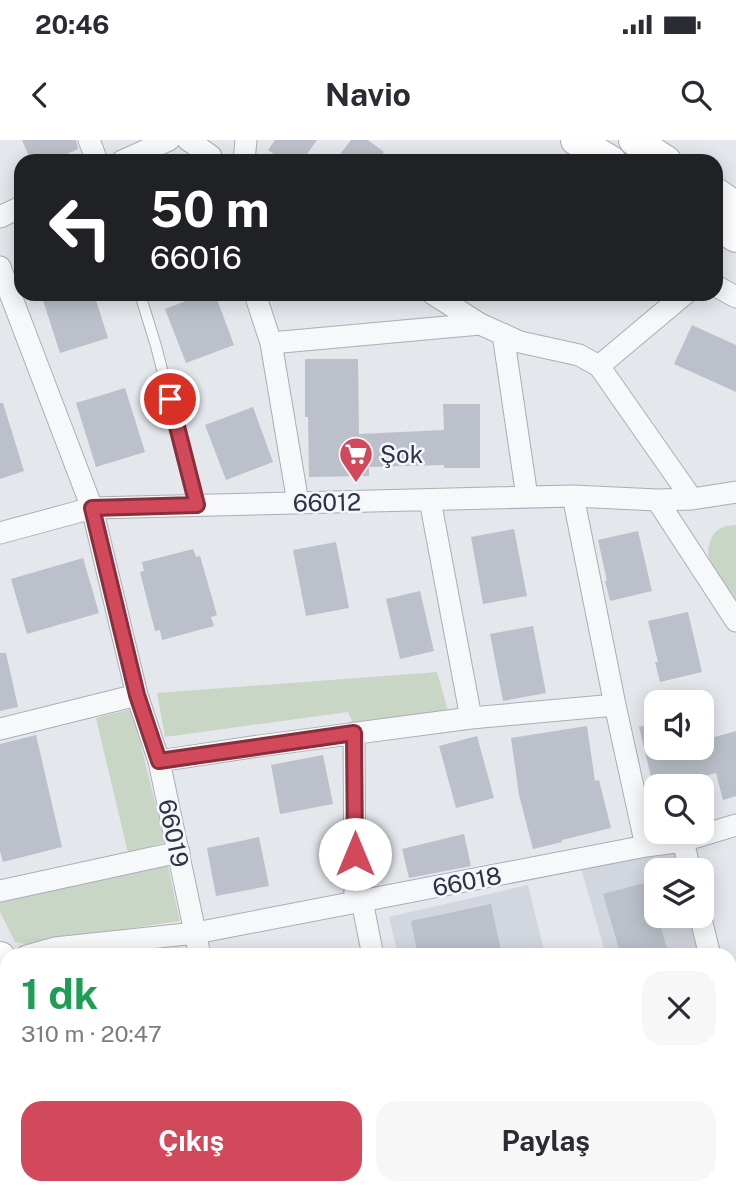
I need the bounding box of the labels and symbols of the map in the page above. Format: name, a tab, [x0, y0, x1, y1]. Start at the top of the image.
pin	[140, 369, 200, 429]
supermarket icon: Şok	[337, 435, 375, 484]
place label: Şok	[380, 440, 423, 468]
street label: 66012	[293, 487, 361, 517]
street label: 66019	[153, 796, 195, 870]
position arrow	[318, 817, 392, 891]
street label: 66018	[430, 861, 504, 901]

